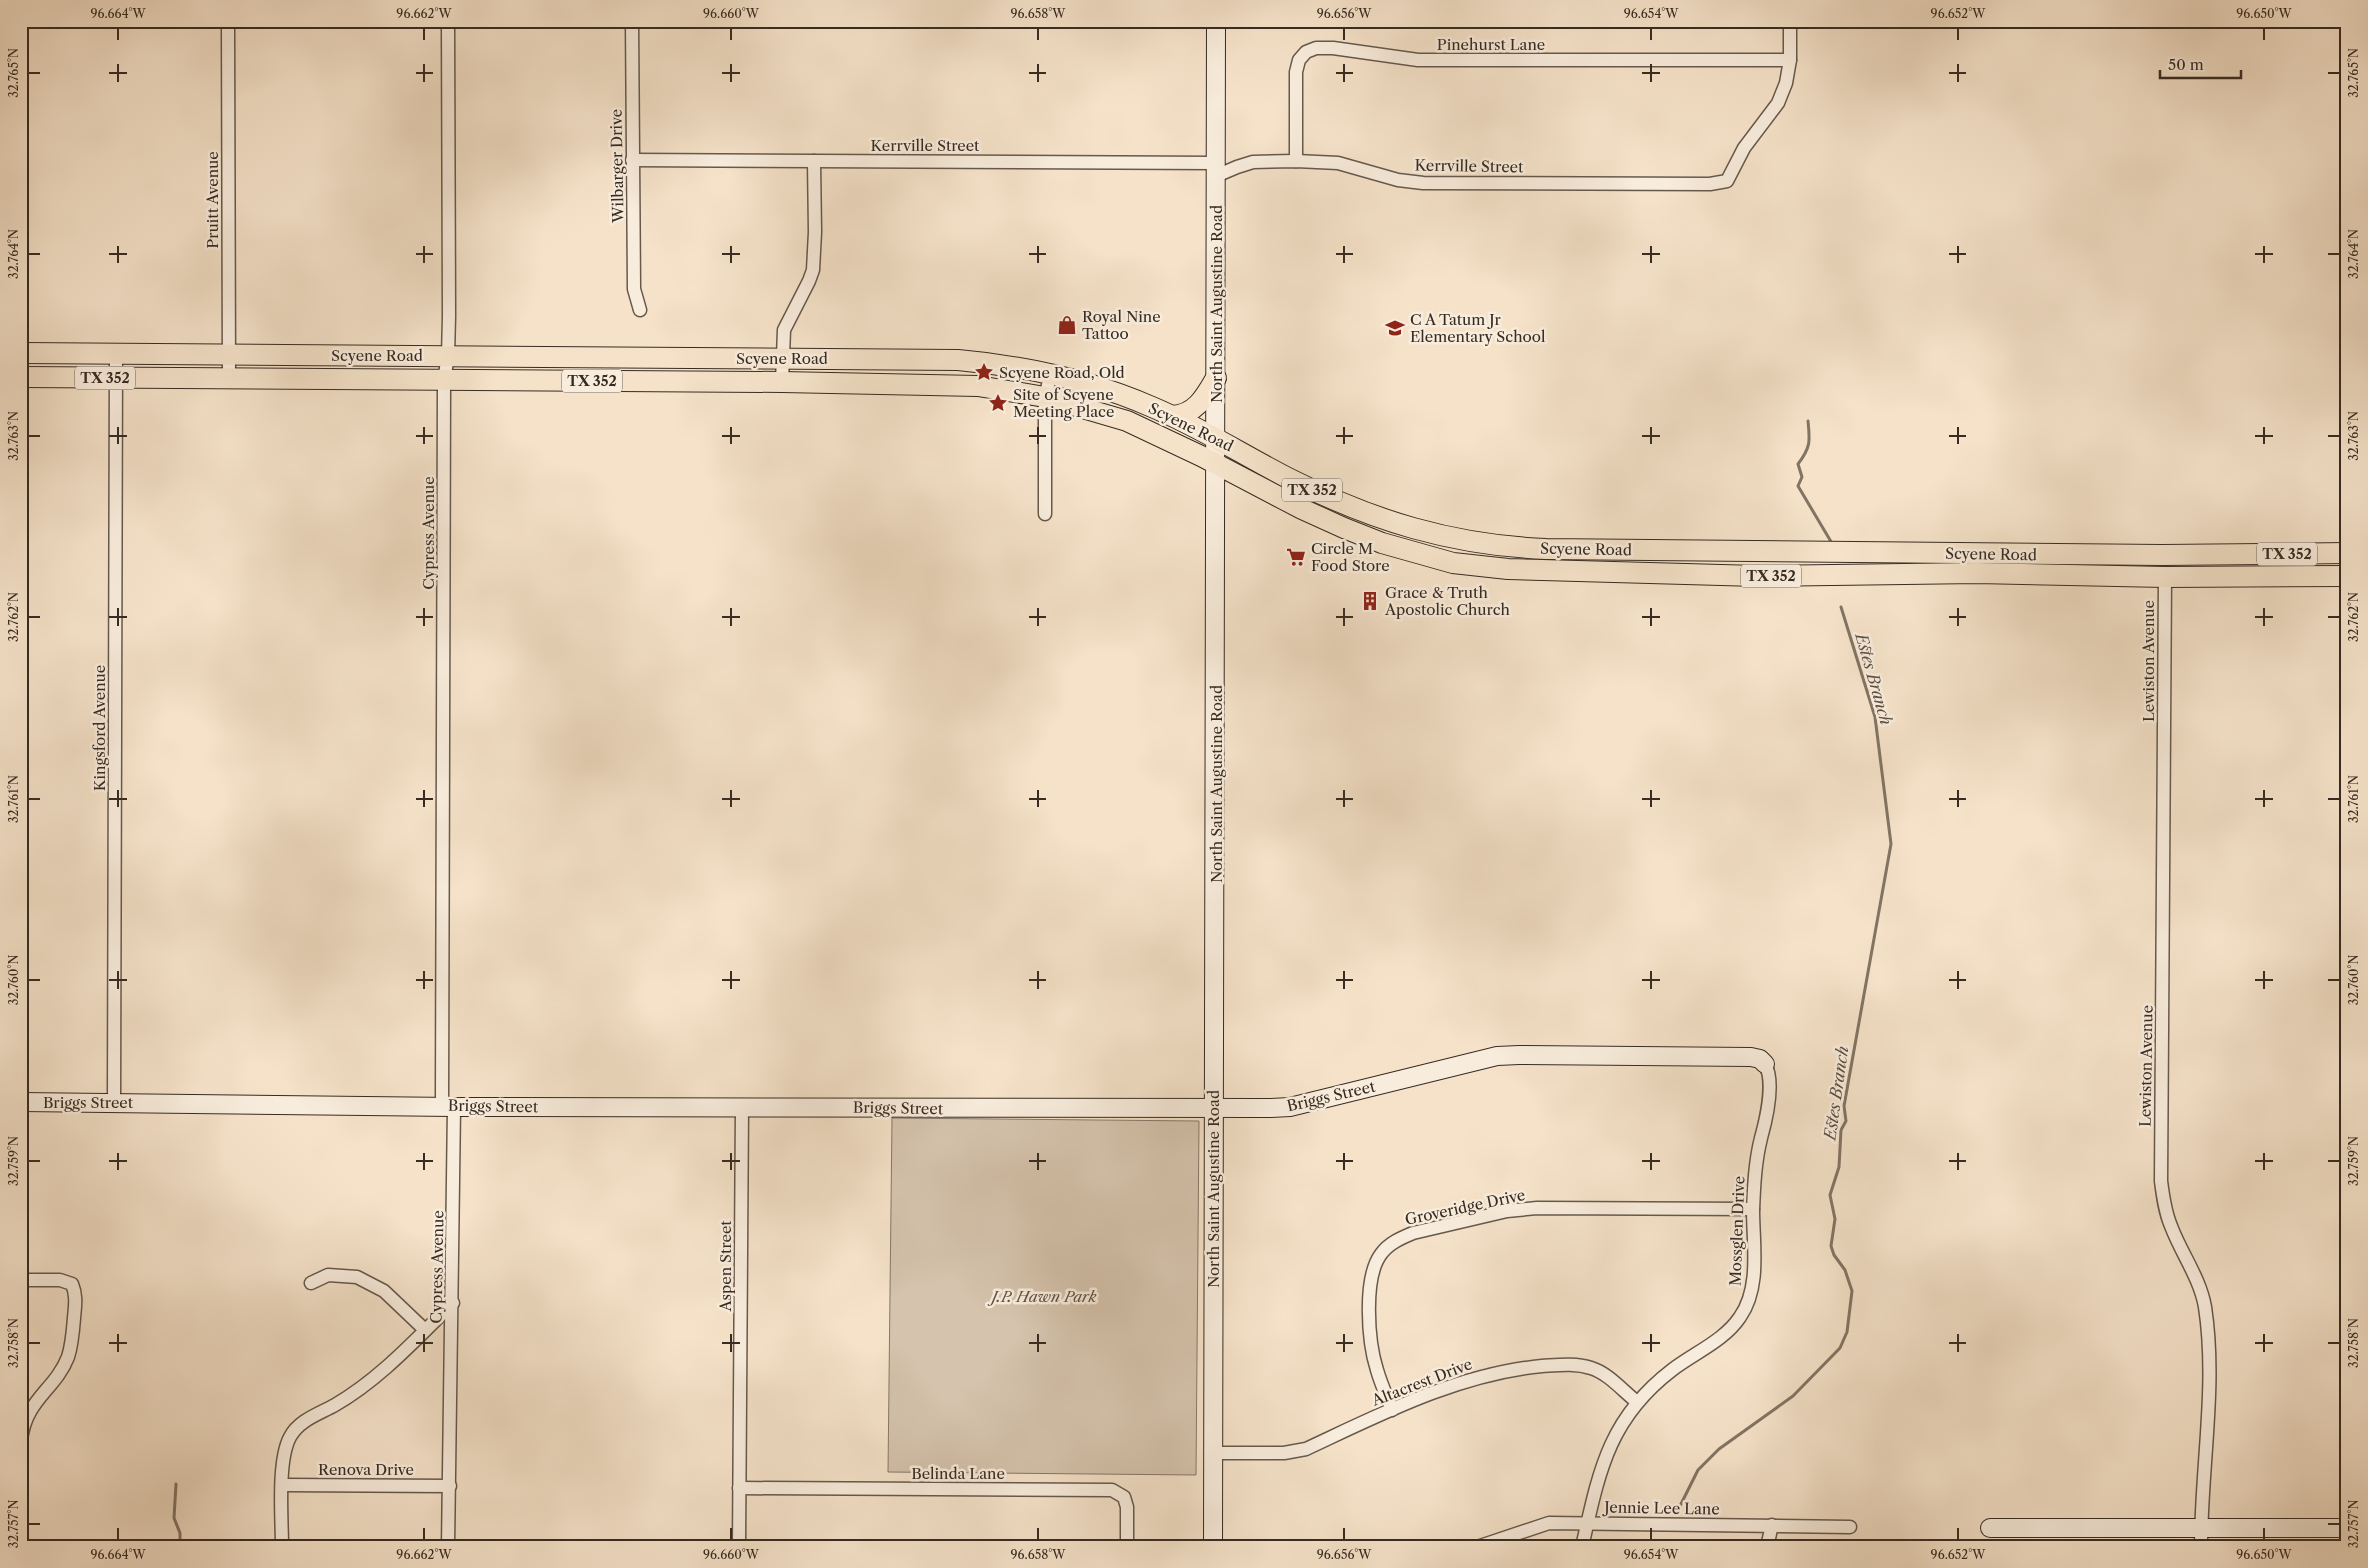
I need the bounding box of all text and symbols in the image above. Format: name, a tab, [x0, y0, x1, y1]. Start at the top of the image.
text: 96.664°W	[90, 6, 146, 21]
text: 96.662°W	[396, 6, 453, 21]
text: 96.660°W	[703, 6, 760, 21]
text: 96.658°W	[1011, 6, 1066, 21]
text: 96.656°W	[1317, 6, 1372, 21]
text: 96.654°W	[1624, 6, 1679, 21]
text: 96.652°W	[1931, 6, 1986, 21]
text: 96.650°W	[2236, 6, 2293, 21]
street label: Pinehurst Lane	[1437, 35, 1545, 54]
text: 32.765°N	[6, 48, 21, 98]
scale bar	[2160, 48, 2242, 80]
text: 32.765°N	[2346, 48, 2361, 98]
text: 50 m	[2168, 55, 2204, 74]
street label: Wilbarger Drive	[607, 109, 628, 224]
street label: Kerrville Street	[871, 136, 980, 155]
street label: Pruitt Avenue	[203, 151, 222, 249]
street label: Kerrville Street	[1414, 156, 1524, 176]
street label: North Saint Augustine Road	[1207, 205, 1226, 403]
text: 32.764°N	[6, 229, 21, 279]
text: 32.764°N	[2346, 229, 2361, 279]
place label: Royal Nine Tattoo	[1082, 307, 1161, 343]
place label: C A Tatum Jr Elementary School	[1410, 310, 1546, 346]
shop icon: Royal Nine Tattoo	[1056, 314, 1078, 336]
school or university icon: C A Tatum Jr Elementary School	[1384, 317, 1406, 339]
street label: Scyene Road	[331, 346, 423, 365]
street label: Scyene Road	[736, 349, 828, 368]
place icon: Scyene Road, Old	[973, 361, 995, 383]
place label: Scyene Road, Old	[999, 363, 1125, 382]
road number: TX 352	[75, 366, 135, 389]
road number: TX 352	[562, 370, 622, 392]
place label: Site of Scyene Meeting Place	[1013, 385, 1114, 421]
place icon: Site of Scyene Meeting Place	[987, 392, 1009, 414]
street label: Scyene Road	[1146, 398, 1236, 456]
text: 32.763°N	[6, 411, 21, 461]
text: 32.763°N	[2346, 411, 2361, 461]
street label: Cypress Avenue	[419, 476, 438, 590]
road number: TX 352	[1282, 478, 1342, 502]
place label: Circle M Food Store	[1311, 539, 1390, 575]
street label: Scyene Road	[1540, 539, 1632, 559]
road number: TX 352	[2257, 542, 2317, 566]
street label: Scyene Road	[1945, 544, 2037, 564]
supermarket icon: Circle M Food Store	[1285, 546, 1307, 568]
road number: TX 352	[1741, 564, 1801, 588]
place label: Grace & Truth Apostolic Church	[1384, 583, 1511, 619]
building icon: Grace & Truth Apostolic Church	[1359, 590, 1381, 612]
text: 32.762°N	[6, 592, 21, 642]
text: 32.762°N	[2346, 592, 2361, 642]
street label: Lewiston Avenue	[2139, 600, 2158, 722]
water label: Estes Branch	[1851, 629, 1897, 727]
street label: Kingsford Avenue	[90, 665, 109, 791]
street label: North Saint Augustine Road	[1207, 685, 1226, 883]
text: 32.761°N	[6, 775, 21, 823]
text: 32.761°N	[2346, 775, 2361, 823]
text: 32.760°N	[6, 955, 21, 1005]
text: 32.760°N	[2346, 955, 2361, 1005]
street label: Lewiston Avenue	[2135, 1005, 2157, 1127]
water label: Estes Branch	[1819, 1045, 1852, 1143]
street label: Briggs Street	[1285, 1076, 1378, 1115]
street label: North Saint Augustine Road	[1204, 1090, 1223, 1288]
street label: Briggs Street	[43, 1093, 134, 1112]
street label: Briggs Street	[448, 1096, 539, 1116]
street label: Briggs Street	[853, 1098, 944, 1118]
text: 32.759°N	[6, 1136, 21, 1186]
text: 32.759°N	[2346, 1136, 2361, 1186]
street label: Mossglen Drive	[1726, 1176, 1748, 1286]
street label: Groveridge Drive	[1403, 1185, 1527, 1229]
street label: Cypress Avenue	[427, 1210, 447, 1324]
street label: Aspen Street	[716, 1220, 735, 1313]
park label: J.P. Hawn Park	[988, 1287, 1097, 1306]
text: 32.758°N	[6, 1318, 21, 1368]
text: 32.758°N	[2346, 1318, 2361, 1368]
street label: Altacrest Drive	[1368, 1354, 1475, 1410]
street label: Renova Drive	[318, 1460, 414, 1479]
street label: Belinda Lane	[911, 1464, 1005, 1483]
street label: Jennie Lee Lane	[1602, 1497, 1720, 1519]
text: 32.757°N	[6, 1500, 21, 1548]
text: 32.757°N	[2346, 1500, 2361, 1548]
text: 96.664°W	[90, 1547, 146, 1562]
text: 96.662°W	[396, 1547, 453, 1562]
text: 96.660°W	[703, 1547, 760, 1562]
text: 96.658°W	[1011, 1547, 1066, 1562]
text: 96.656°W	[1317, 1547, 1372, 1562]
text: 96.654°W	[1624, 1547, 1679, 1562]
text: 96.652°W	[1931, 1547, 1986, 1562]
text: 96.650°W	[2236, 1547, 2293, 1562]

